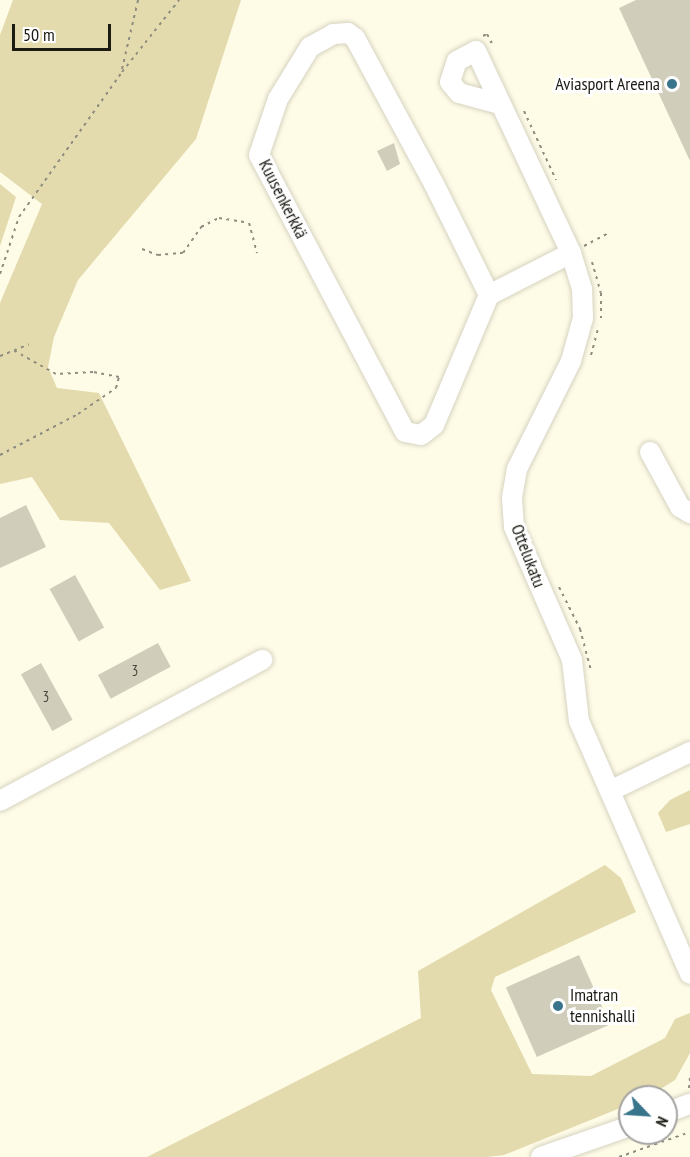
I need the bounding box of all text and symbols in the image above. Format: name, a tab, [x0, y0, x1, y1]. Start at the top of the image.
scale bar	[15, 12, 114, 50]
text: 50 m	[23, 23, 55, 46]
place label: Aviasport Areena	[555, 73, 660, 95]
marker: Aviasport Areena	[665, 77, 679, 91]
street label: Kuusenkerkkä	[254, 156, 312, 242]
street label: Ottelukatu	[506, 521, 550, 591]
house number: 3	[132, 662, 138, 680]
house number: 3	[43, 688, 49, 706]
place label: Imatran tennishalli	[570, 985, 635, 1028]
marker: Imatran tennishalli	[551, 999, 565, 1013]
north arrow	[618, 1085, 678, 1145]
text: N	[652, 1114, 673, 1130]

